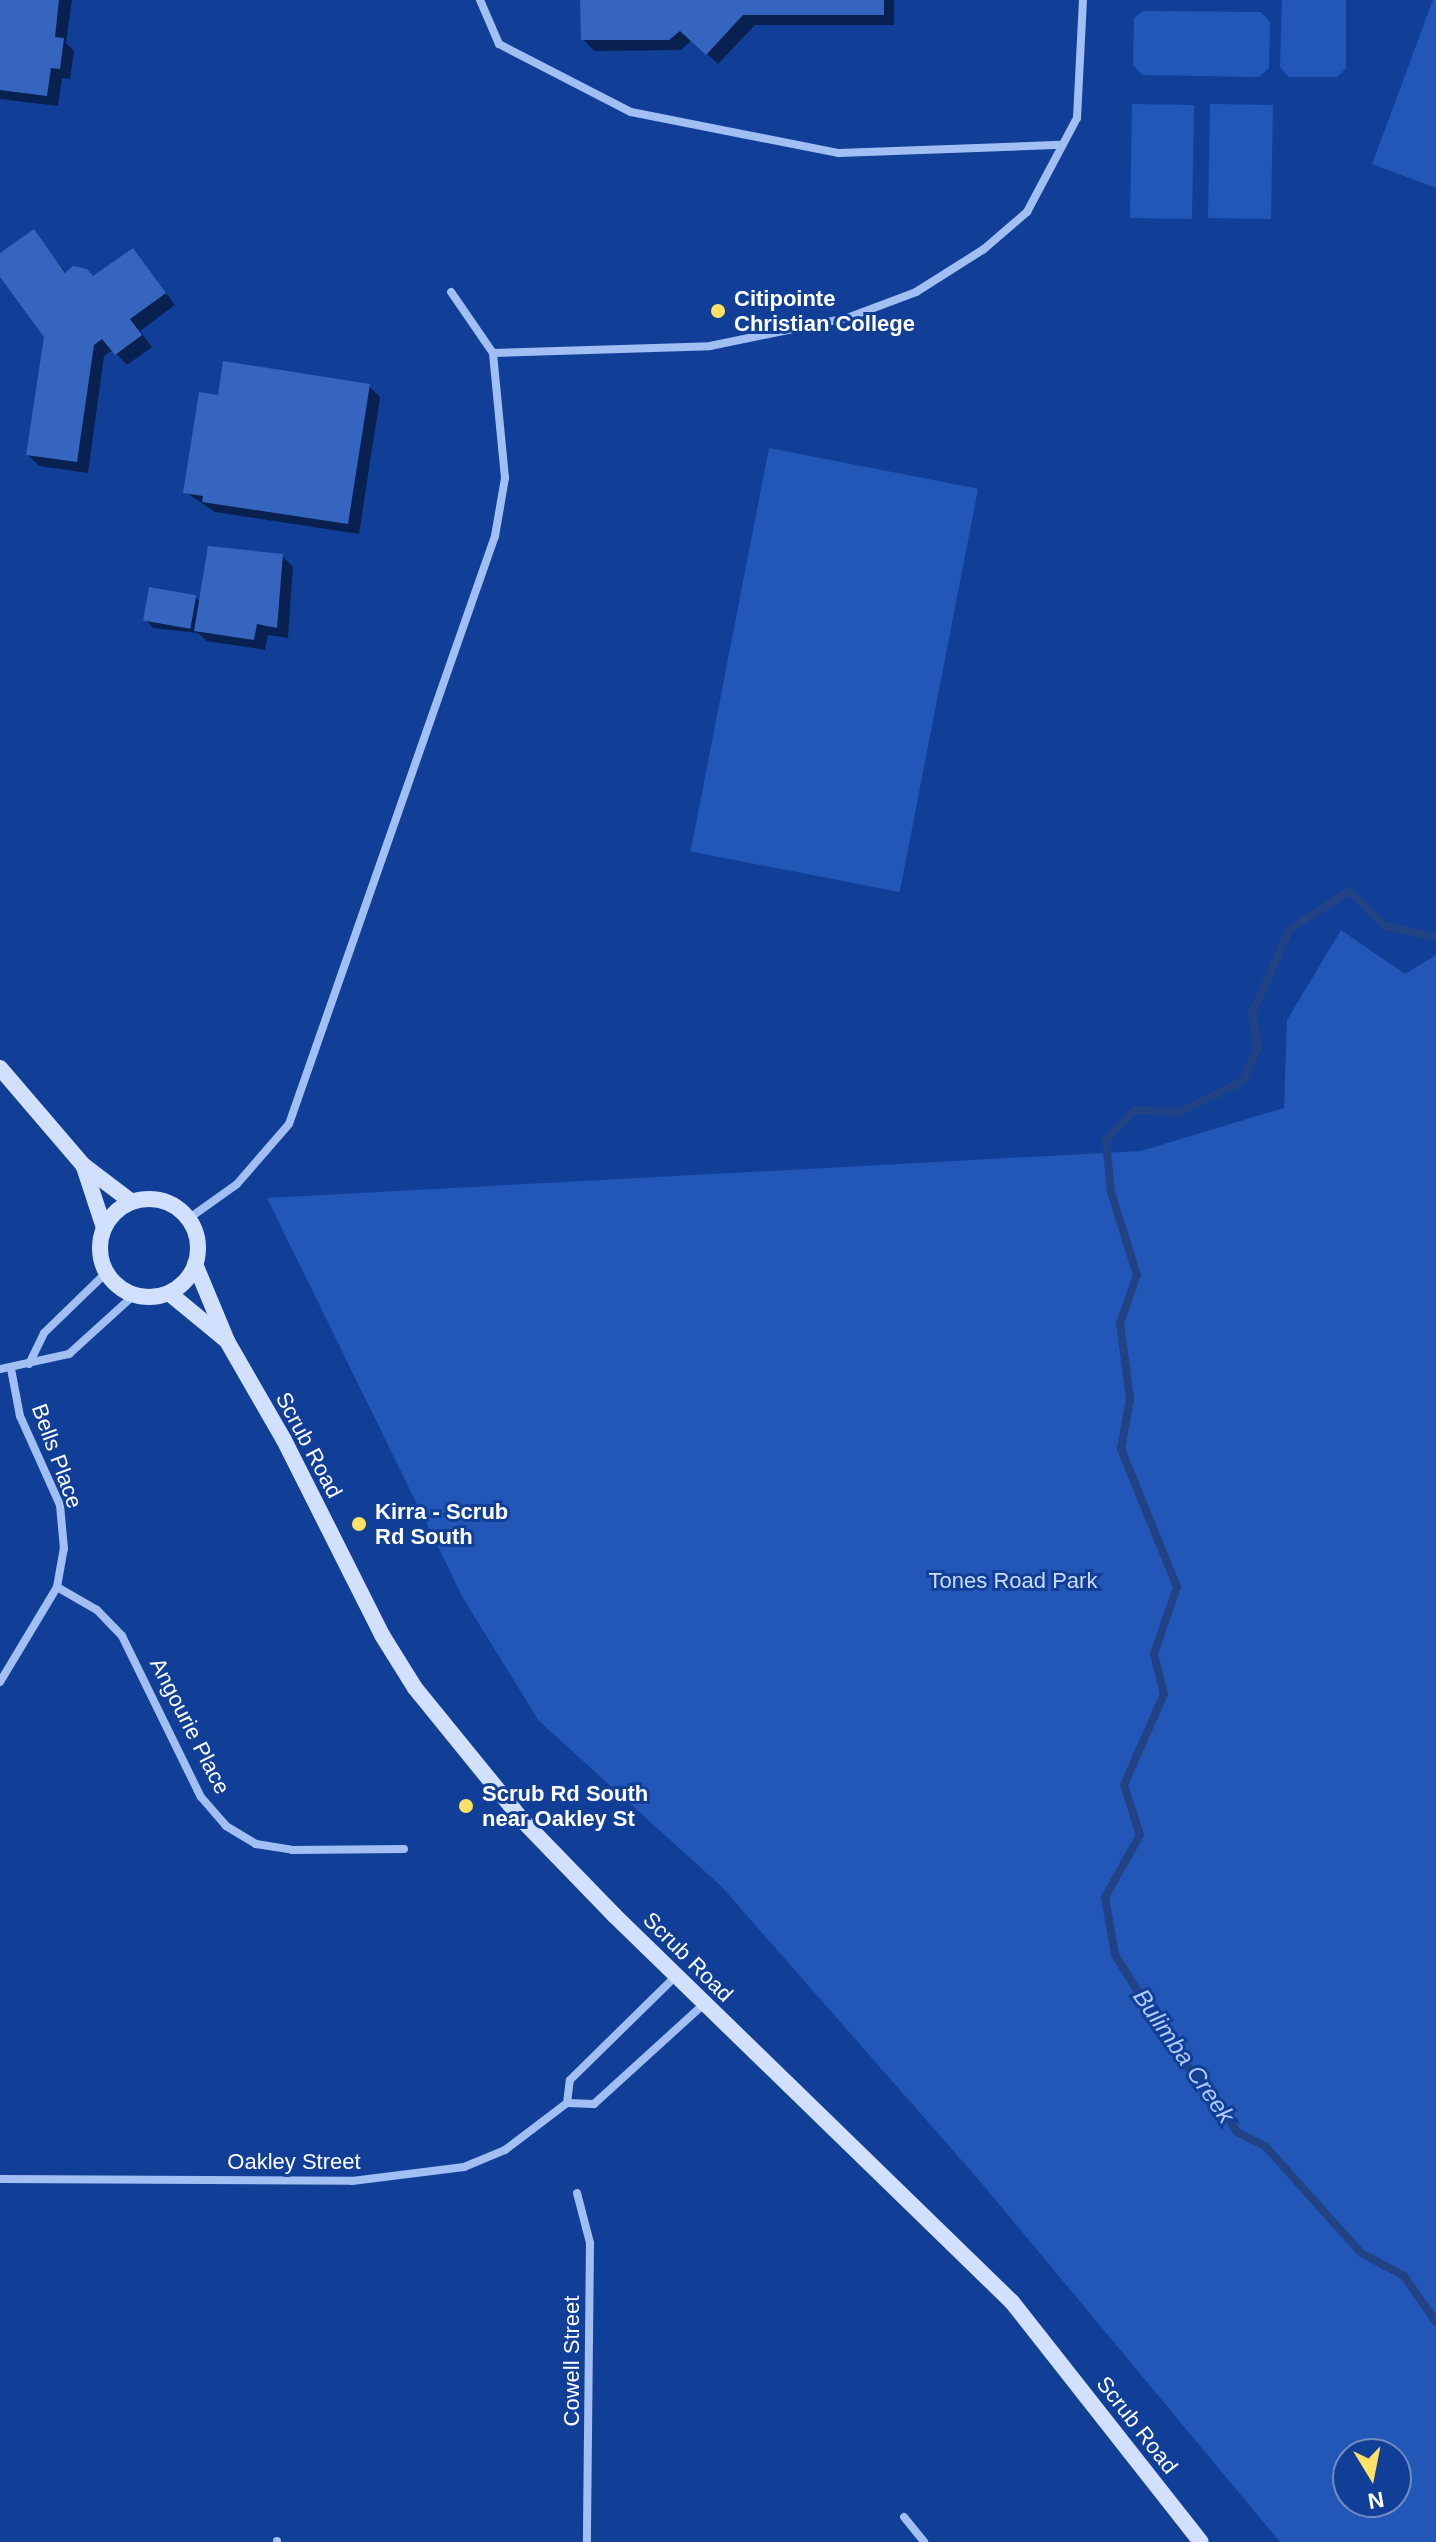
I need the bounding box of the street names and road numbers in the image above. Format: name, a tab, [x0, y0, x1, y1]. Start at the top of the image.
street label: Scrub Road	[270, 1388, 348, 1502]
street label: Bells Place	[26, 1400, 88, 1512]
street label: Angourie Place	[144, 1654, 236, 1798]
street label: Scrub Road	[638, 1907, 738, 2007]
street label: Oakley Street	[227, 2149, 361, 2175]
street label: Cowell Street	[559, 2296, 585, 2426]
street label: Scrub Road	[1091, 2371, 1183, 2479]

